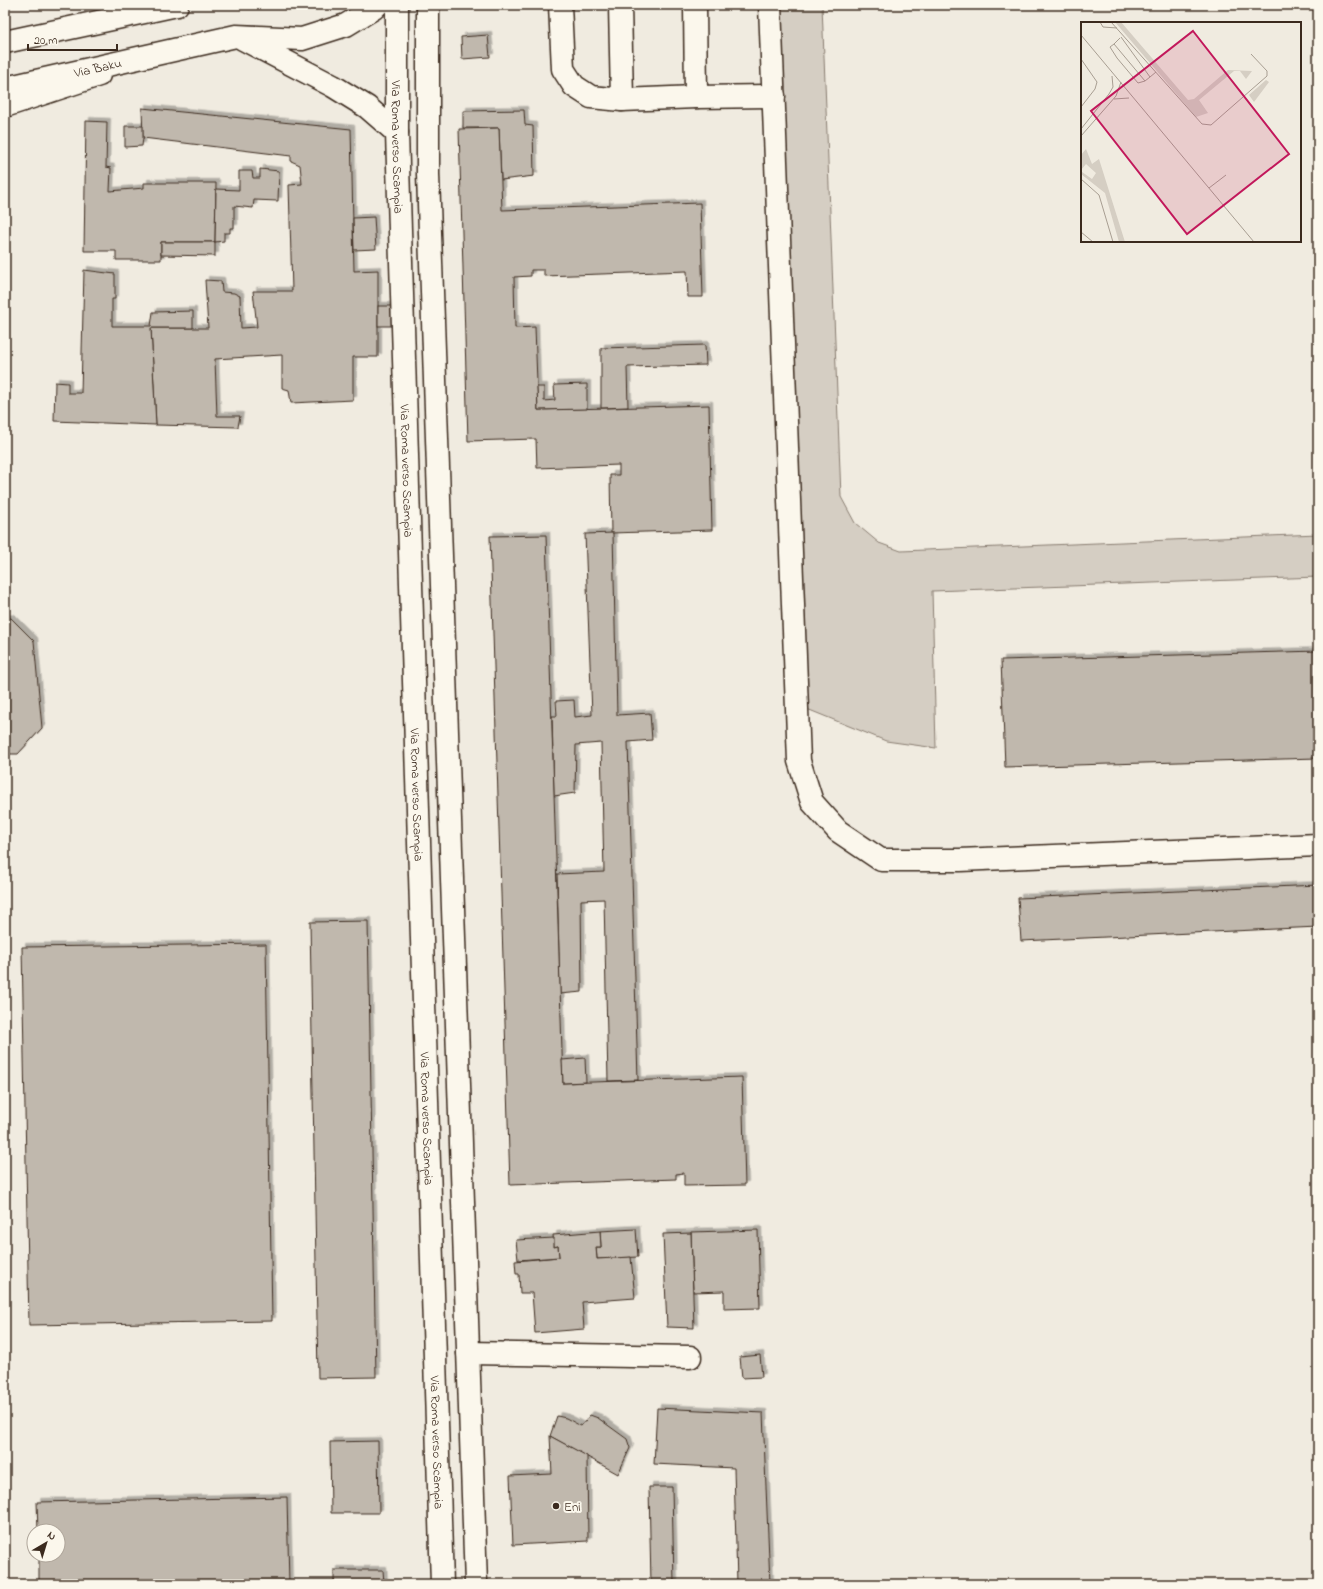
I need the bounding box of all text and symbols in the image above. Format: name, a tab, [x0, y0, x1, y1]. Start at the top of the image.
inset map	[1081, 22, 1301, 242]
scale bar	[28, 26, 117, 52]
text: 20 m	[34, 32, 57, 50]
street label: Via Baku	[71, 54, 124, 83]
street label: Via Roma verso Scampia	[386, 79, 407, 214]
street label: Via Roma verso Scampia	[394, 403, 418, 538]
street label: Via Roma verso Scampia	[404, 727, 428, 862]
street label: Via Roma verso Scampia	[414, 1051, 438, 1186]
street label: Via Roma verso Scampia	[425, 1374, 448, 1509]
place label: Eni	[564, 1498, 581, 1517]
marker: Eni	[551, 1501, 561, 1511]
north arrow	[26, 1523, 66, 1563]
text: N	[44, 1527, 59, 1545]

